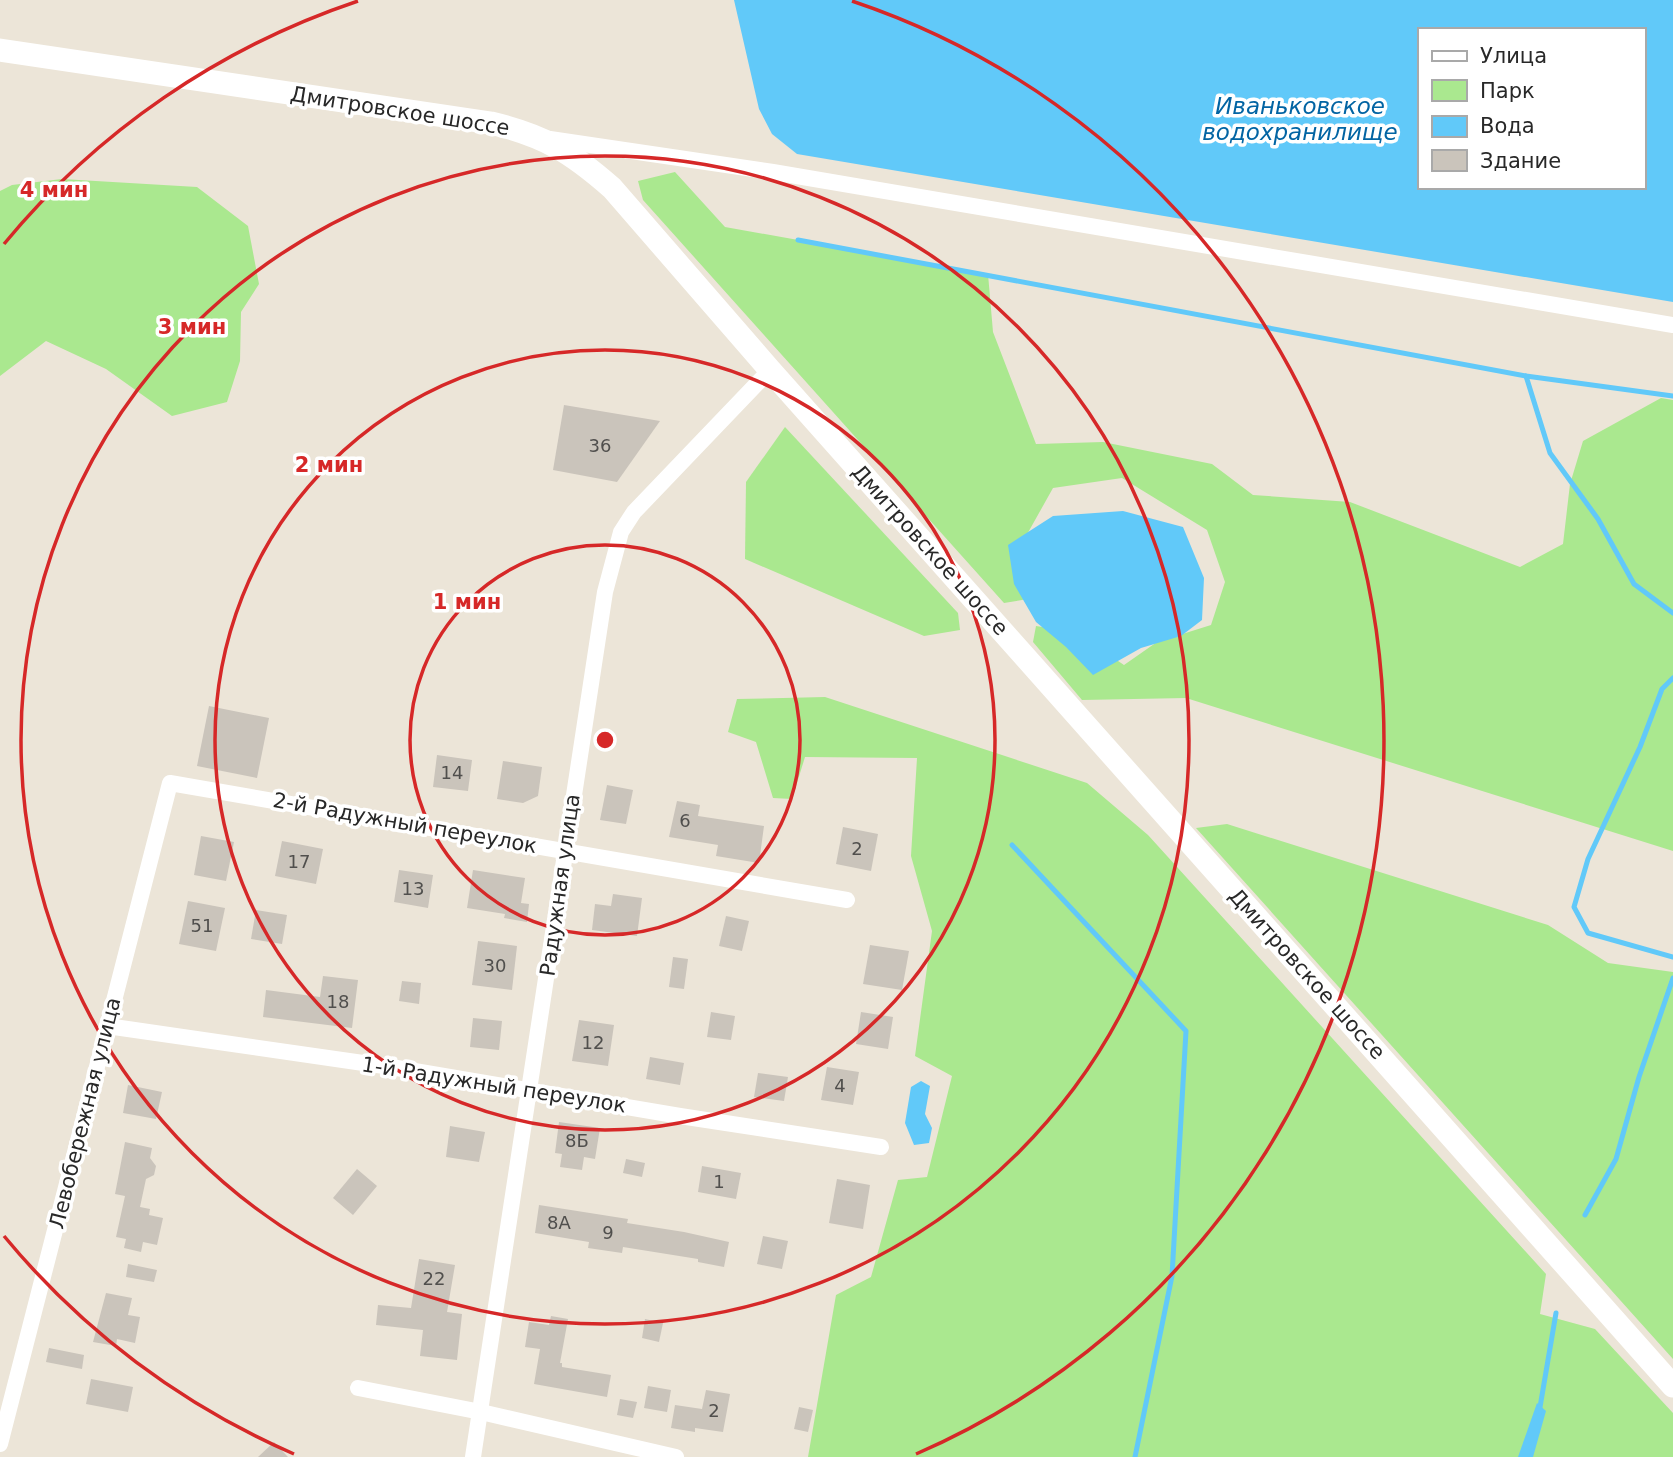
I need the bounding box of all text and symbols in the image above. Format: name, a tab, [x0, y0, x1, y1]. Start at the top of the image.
legend	[1418, 28, 1645, 189]
text: Улица	[1480, 44, 1547, 68]
text: Парк	[1480, 79, 1535, 103]
street label: Дмитровское шоссе	[289, 82, 511, 140]
water label: Иваньковское водохранилище	[1202, 93, 1398, 145]
text: Вода	[1480, 114, 1535, 138]
text: Здание	[1480, 149, 1561, 173]
text: 4 мин	[20, 178, 88, 202]
text: 3 мин	[158, 315, 226, 339]
house number: 36	[589, 435, 611, 456]
text: 2 мин	[295, 453, 363, 477]
street label: Дмитровское шоссе	[847, 460, 1013, 640]
text: 1 мин	[433, 590, 501, 614]
centre of rings	[593, 728, 617, 752]
house number: 14	[441, 762, 463, 783]
street label: 2-й Радужный переулок	[271, 788, 539, 858]
street label: Радужная улица	[535, 792, 585, 978]
house number: 6	[679, 810, 691, 831]
house number: 2	[851, 838, 863, 859]
house number: 17	[288, 851, 310, 872]
house number: 13	[402, 878, 424, 899]
street label: Дмитровское шоссе	[1224, 884, 1390, 1064]
house number: 51	[191, 915, 213, 936]
house number: 30	[484, 955, 506, 976]
house number: 18	[327, 991, 349, 1012]
street label: Левобережная улица	[45, 995, 125, 1231]
house number: 12	[582, 1032, 604, 1053]
street label: 1-й Радужный переулок	[360, 1052, 628, 1118]
house number: 4	[834, 1075, 846, 1096]
house number: 8Б	[565, 1130, 589, 1151]
house number: 1	[713, 1171, 725, 1192]
house number: 8А	[547, 1212, 572, 1233]
house number: 9	[602, 1222, 614, 1243]
house number: 22	[423, 1268, 445, 1289]
house number: 2	[708, 1400, 720, 1421]

